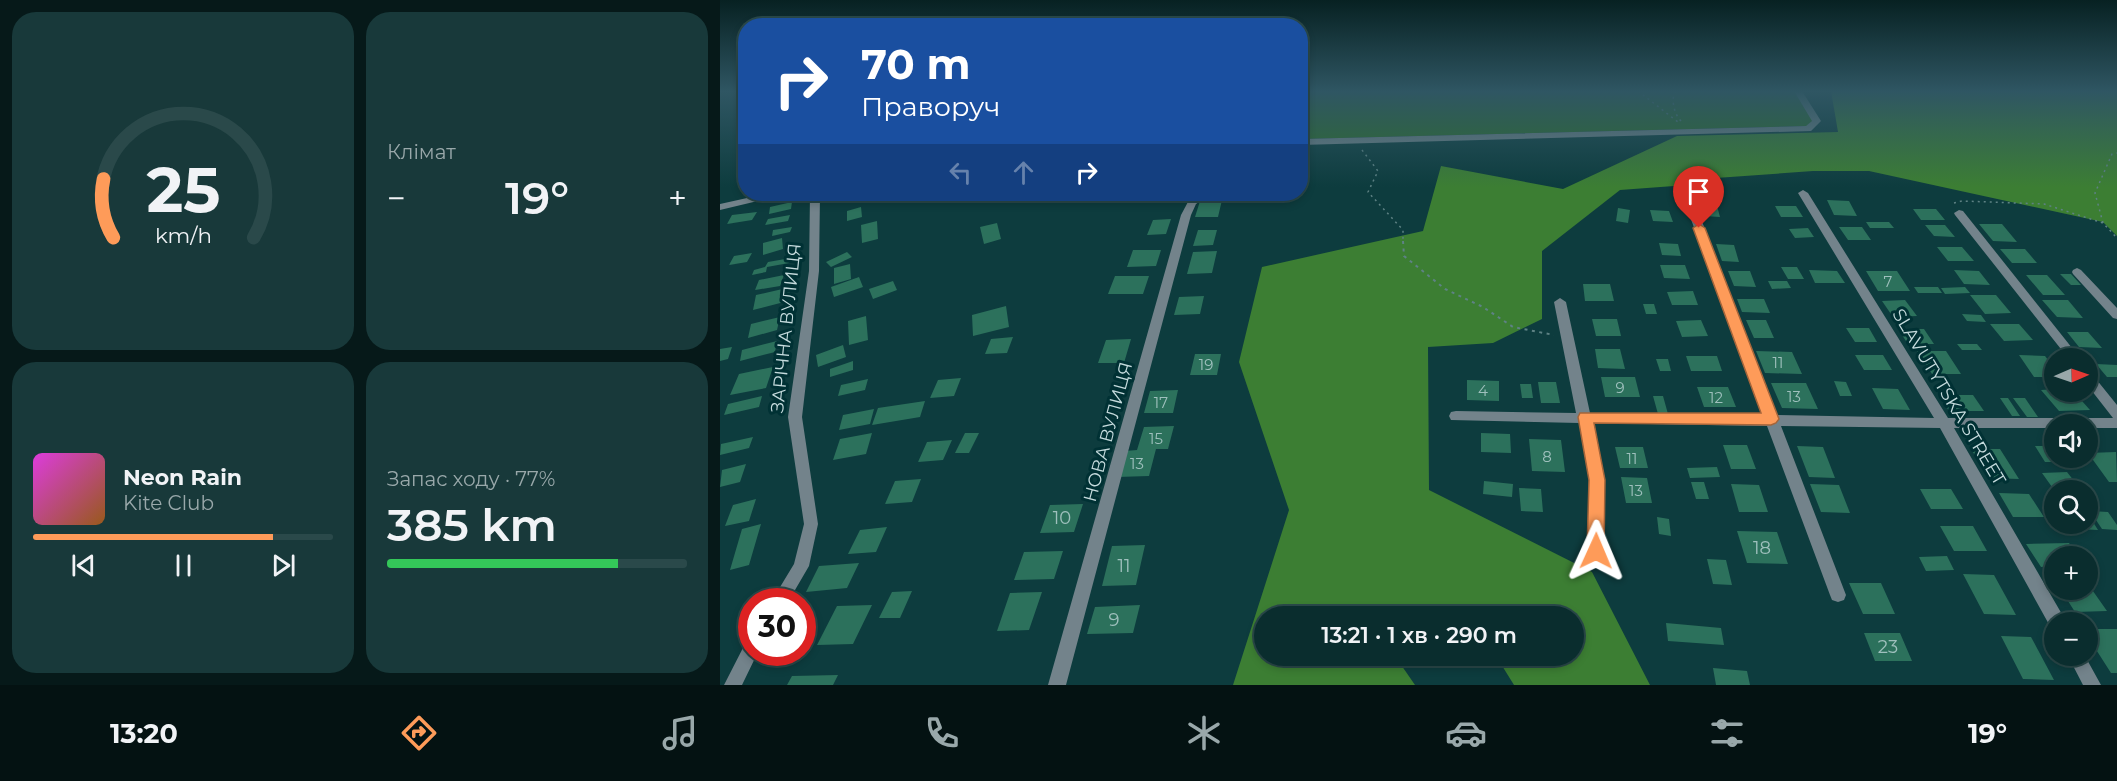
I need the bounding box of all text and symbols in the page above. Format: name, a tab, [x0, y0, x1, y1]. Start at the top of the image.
text: 70 m	[861, 38, 971, 90]
icon: right	[762, 42, 840, 120]
text: Праворуч	[861, 90, 1000, 123]
text: Клімат	[387, 140, 456, 164]
text: 25	[146, 152, 220, 228]
icon: left	[944, 156, 977, 189]
icon: ahead	[1007, 156, 1040, 189]
icon: right	[1070, 156, 1103, 189]
pin	[1673, 166, 1724, 228]
text: 19°	[505, 170, 569, 225]
icon: arrive	[1682, 175, 1715, 208]
text: −	[387, 178, 406, 218]
text: +	[668, 178, 687, 218]
text: km/h	[154, 222, 212, 248]
street label: ЗАРІЧНА ВУЛИЦЯ	[766, 242, 806, 414]
house number: 7	[1884, 272, 1893, 291]
street label: SLAVUTYTSKA STREET	[1888, 305, 2011, 490]
north arrow	[2044, 348, 2098, 402]
map controls	[2044, 348, 2098, 666]
house number: 11	[1773, 353, 1783, 372]
house number: 19	[1199, 355, 1213, 374]
street label: НОВА ВУЛИЦЯ	[1079, 360, 1137, 504]
house number: 9	[1615, 378, 1625, 397]
house number: 4	[1478, 381, 1488, 400]
house number: 13	[1787, 387, 1801, 406]
house number: 12	[1709, 388, 1723, 407]
house number: 17	[1154, 393, 1168, 412]
button: sound	[2044, 414, 2098, 468]
house number: 15	[1149, 429, 1163, 448]
house number: 8	[1542, 447, 1552, 466]
house number: 11	[1627, 449, 1637, 468]
house number: 13	[1130, 454, 1144, 473]
text: Neon Rain	[123, 464, 242, 491]
text: Запас ходу · 77%	[387, 467, 555, 491]
button: search	[2044, 480, 2098, 534]
house number: 13	[1629, 481, 1643, 500]
text: Kite Club	[123, 491, 214, 515]
text: 385 km	[387, 497, 557, 552]
house number: 10	[1053, 507, 1071, 529]
position arrow	[1564, 519, 1628, 583]
house number: 18	[1753, 537, 1771, 559]
button: +	[2044, 546, 2098, 600]
icon: previous	[67, 549, 100, 582]
icon: pause	[167, 549, 200, 582]
icon: next	[267, 549, 300, 582]
house number: 11	[1118, 555, 1131, 577]
speed limit sign: 30	[738, 588, 816, 666]
house number: 9	[1109, 609, 1120, 631]
button: −	[2044, 612, 2098, 666]
text: 13:21 · 1 хв · 290 m	[1321, 622, 1517, 649]
house number: 23	[1878, 636, 1898, 658]
icon: directions	[398, 712, 440, 754]
icon: music	[659, 712, 701, 754]
icon: phone	[921, 712, 963, 754]
icon: climate	[1183, 712, 1225, 754]
icon: car	[1445, 712, 1487, 754]
icon: filters	[1706, 712, 1748, 754]
text: 13:20	[110, 717, 178, 750]
text: 19°	[1968, 717, 2007, 750]

